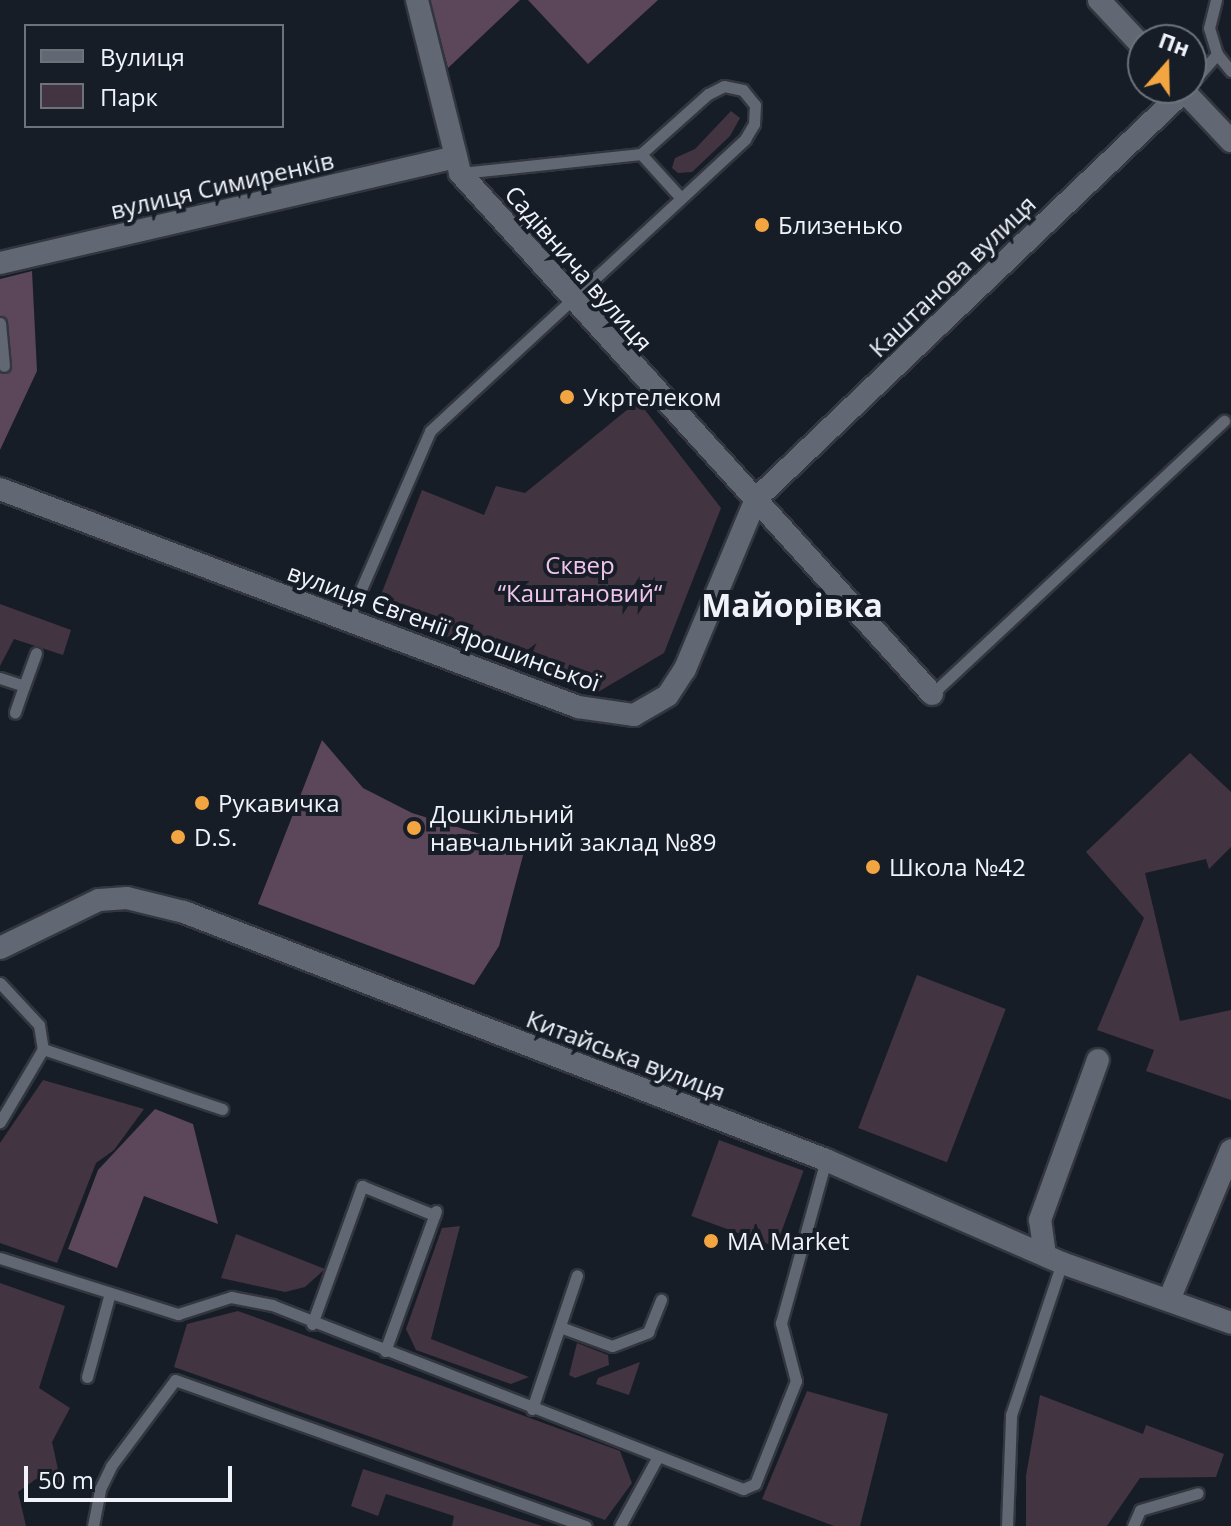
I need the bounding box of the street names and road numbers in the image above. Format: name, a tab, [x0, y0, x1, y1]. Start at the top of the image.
street label: вулиця Симиренків	[108, 145, 336, 225]
street label: Садівнича вулиця	[499, 179, 659, 357]
street label: Каштанова вулиця	[863, 189, 1041, 363]
street label: вулиця Євгенії Ярошинської	[284, 557, 604, 697]
street label: Китайська вулиця	[523, 1004, 729, 1106]

